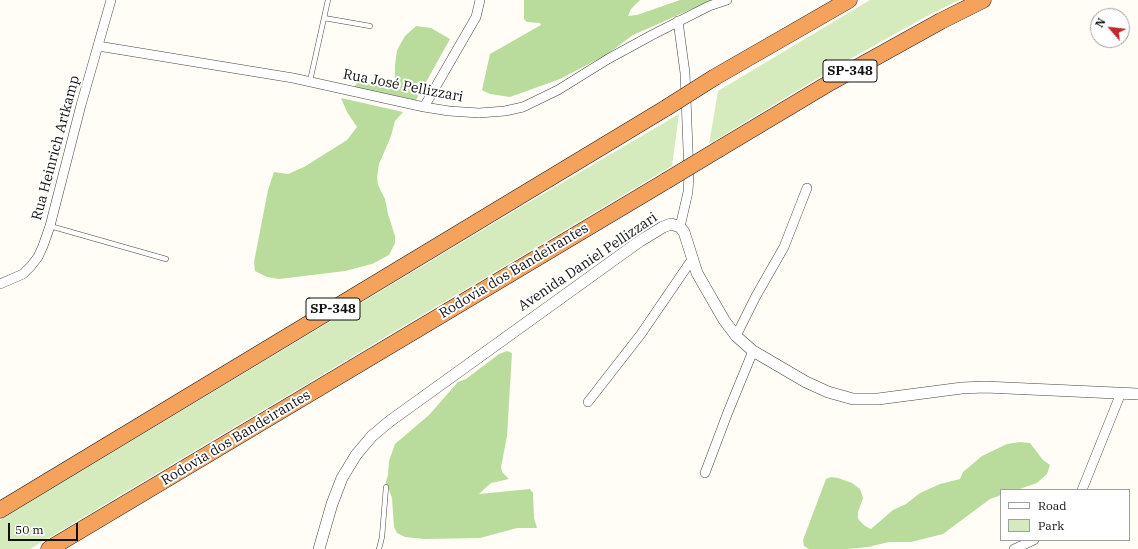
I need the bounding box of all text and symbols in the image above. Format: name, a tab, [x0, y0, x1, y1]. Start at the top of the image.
north arrow	[1090, 8, 1130, 48]
text: N	[1092, 16, 1109, 30]
road number: SP-348	[823, 60, 877, 82]
street label: Rua José Pellizzari	[342, 66, 464, 106]
street label: Rua Heinrich Artkamp	[29, 74, 83, 222]
street label: Avenida Daniel Pellizzari	[515, 209, 661, 315]
street label: Rodovia dos Bandeirantes	[436, 220, 592, 322]
road number: SP-348	[306, 298, 360, 320]
street label: Rodovia dos Bandeirantes	[158, 387, 314, 489]
legend	[1000, 489, 1130, 541]
text: Road	[1038, 498, 1067, 513]
scale bar	[10, 515, 80, 541]
text: Park	[1038, 518, 1064, 533]
text: 50 m	[15, 522, 44, 537]

